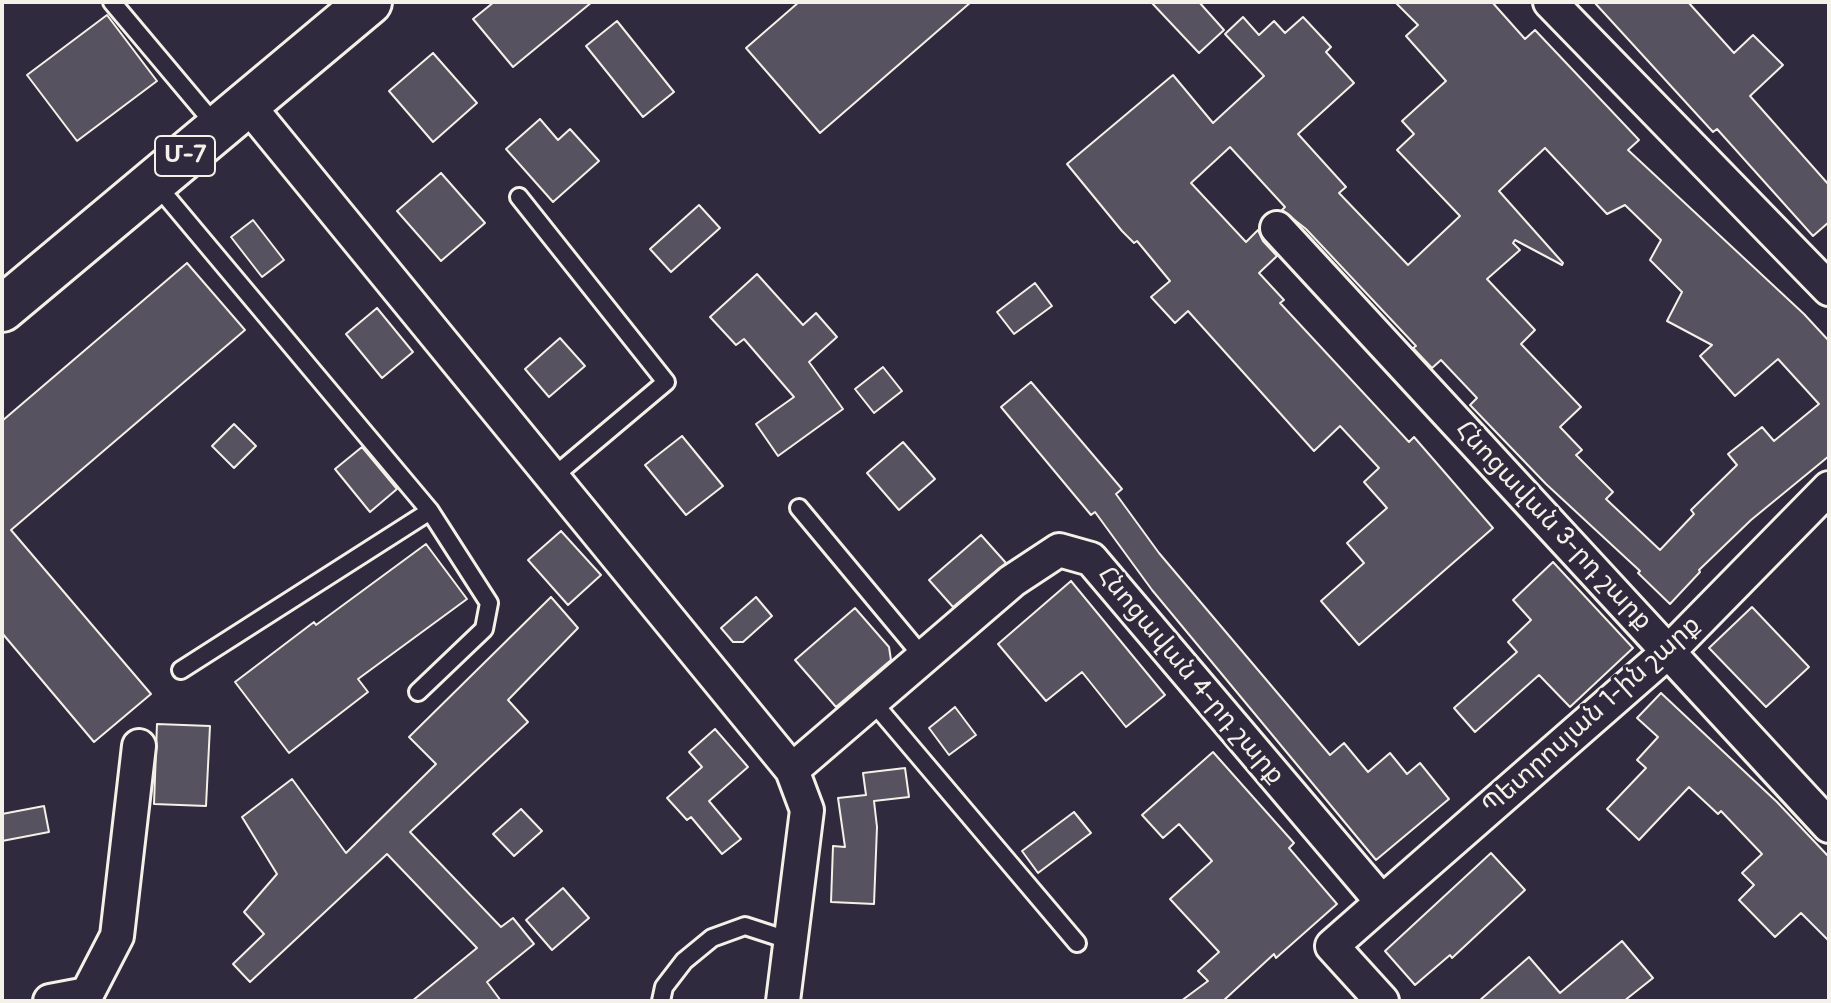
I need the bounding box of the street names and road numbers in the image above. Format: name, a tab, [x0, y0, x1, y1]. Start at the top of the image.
road number: Մ-7	[155, 136, 215, 176]
street label: Հնոցավան 3-րդ շարք	[1448, 415, 1658, 637]
street label: Հնոցավան 4-րդ շարք	[1090, 561, 1290, 791]
street label: Պետրոսյան 1-ին շարք	[1477, 610, 1707, 822]

